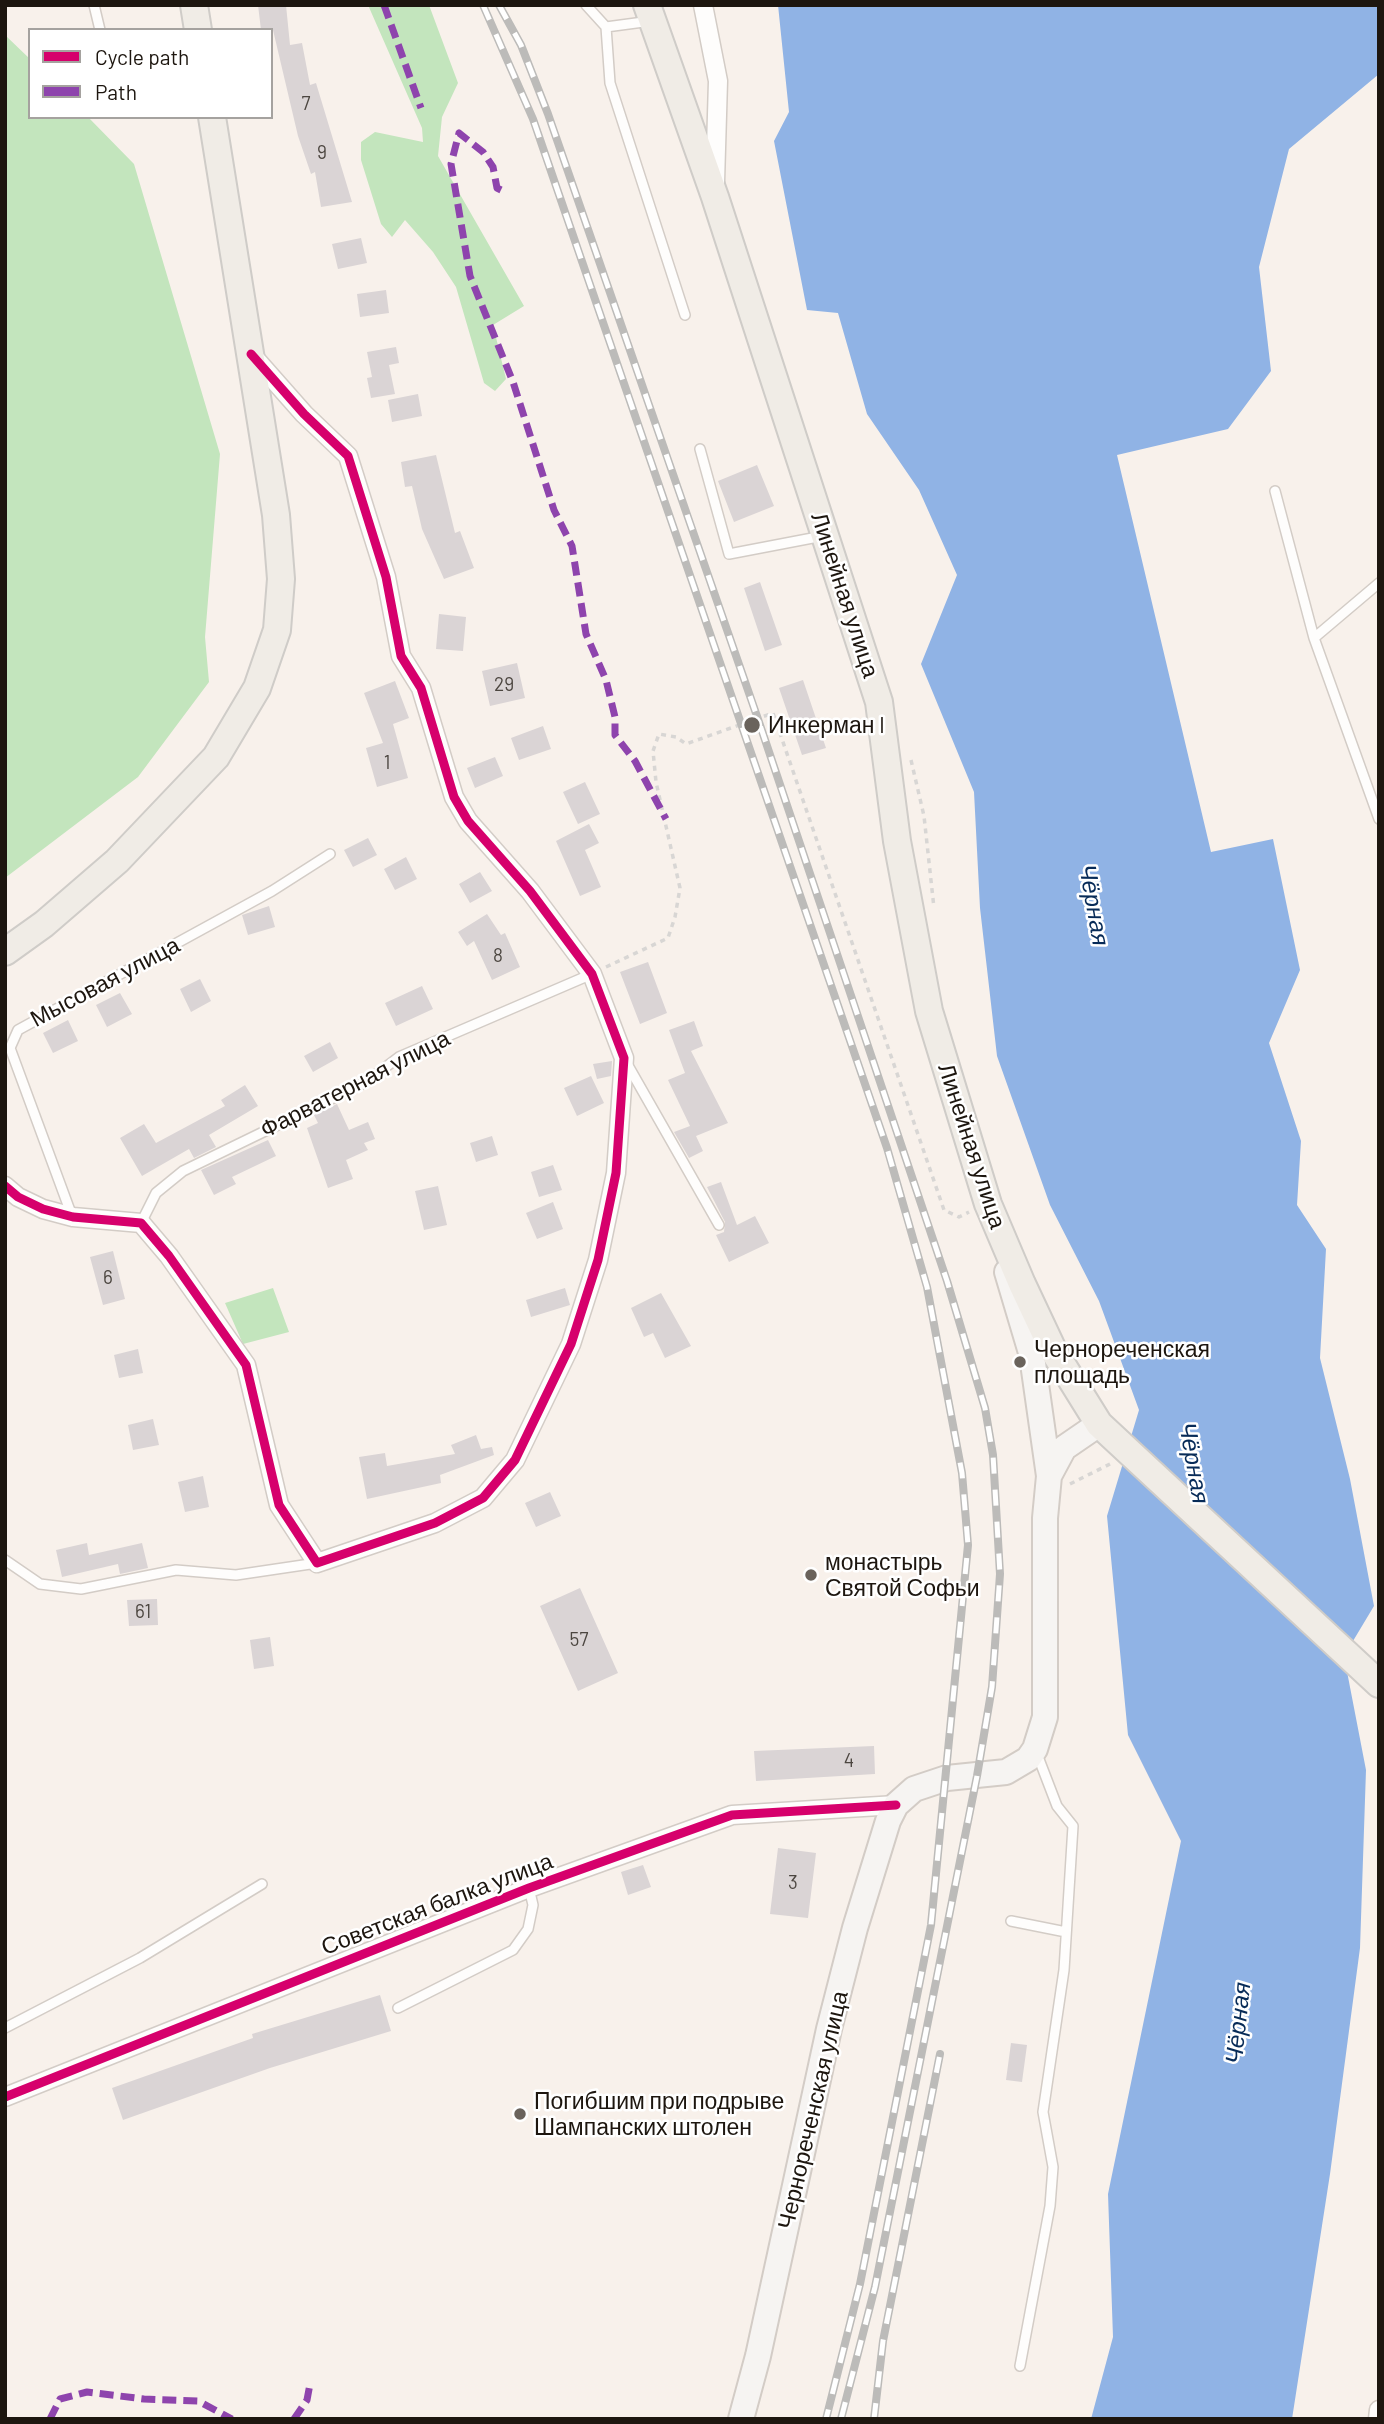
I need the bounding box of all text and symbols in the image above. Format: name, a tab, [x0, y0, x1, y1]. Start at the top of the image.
legend	[28, 28, 273, 119]
text: Cycle path	[95, 44, 189, 69]
text: Path	[95, 79, 137, 104]
house number: 7	[302, 93, 310, 115]
house number: 9	[317, 142, 327, 164]
street label: Линейная улица	[805, 509, 885, 681]
house number: 29	[494, 674, 514, 696]
place label: Инкерман I	[768, 711, 885, 739]
marker: Инкерман I	[742, 715, 762, 735]
house number: 1	[384, 752, 390, 774]
water label: Чёрная	[1073, 862, 1115, 948]
street label: Мысовая улица	[26, 931, 184, 1033]
house number: 8	[493, 945, 503, 967]
street label: Фарватерная улица	[256, 1024, 454, 1144]
street label: Линейная улица	[932, 1060, 1012, 1232]
house number: 6	[103, 1267, 113, 1289]
place label: Чернореченская площадь	[1034, 1335, 1210, 1389]
marker: Чернореченская площадь	[1012, 1354, 1028, 1370]
water label: Чёрная	[1173, 1420, 1215, 1506]
place label: монастырь Святой Софьи	[825, 1548, 980, 1602]
marker: монастырь Святой Софьи	[803, 1567, 819, 1583]
house number: 61	[135, 1601, 151, 1623]
house number: 57	[570, 1629, 588, 1651]
house number: 4	[844, 1750, 854, 1772]
street label: Советская балка улица	[317, 1847, 557, 1961]
house number: 3	[788, 1872, 798, 1894]
water label: Чёрная	[1219, 1981, 1257, 2065]
street label: Чернореченская улица	[772, 1988, 854, 2232]
place label: Погибшим при подрыве Шампанских штолен	[534, 2087, 784, 2141]
marker: Погибшим при подрыве Шампанских штолен	[512, 2106, 528, 2122]

